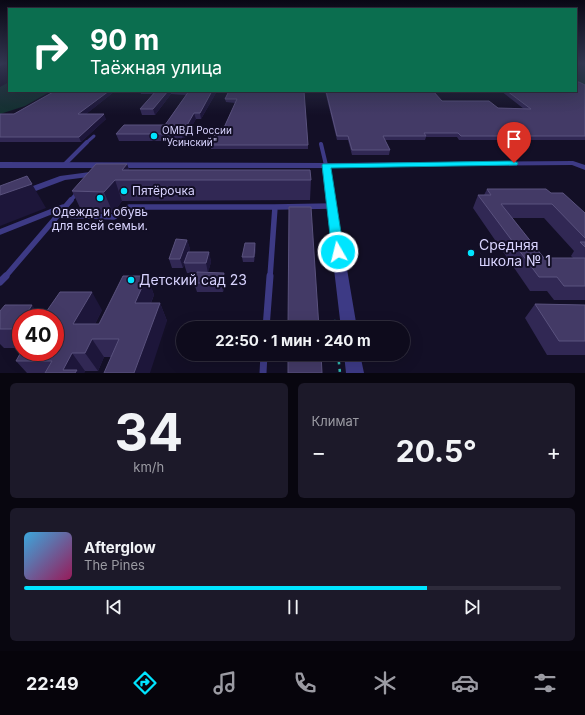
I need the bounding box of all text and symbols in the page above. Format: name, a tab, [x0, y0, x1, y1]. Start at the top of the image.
text: 90 m	[90, 23, 159, 57]
icon: right	[24, 24, 76, 76]
text: Таёжная улица	[90, 57, 222, 78]
pin	[497, 122, 531, 163]
place label: ОМВД России "Усинский"	[162, 124, 232, 148]
icon: arrive	[503, 128, 525, 150]
marker: ОМВД России "Усинский"	[149, 131, 159, 141]
place label: Пятёрочка	[132, 183, 195, 198]
marker: Пятёрочка	[119, 186, 129, 196]
marker: Одежда и обувь для всей семьи.	[95, 193, 105, 203]
place label: Одежда и обувь для всей семьи.	[52, 204, 148, 233]
position arrow	[317, 231, 359, 273]
place label: Средняя школа № 1	[479, 236, 551, 269]
marker: Средняя школа № 1	[466, 248, 476, 258]
place label: Детский сад 23	[139, 271, 247, 288]
marker: Детский сад 23	[126, 275, 136, 285]
speed limit sign: 40	[12, 309, 64, 361]
text: 22:50 · 1 мин · 240 m	[215, 331, 371, 350]
text: 34	[114, 401, 183, 464]
text: Климат	[312, 413, 359, 429]
text: 20.5°	[396, 433, 477, 469]
text: −	[312, 439, 326, 465]
text: +	[546, 439, 561, 465]
text: km/h	[133, 459, 164, 475]
text: Afterglow	[84, 538, 156, 557]
text: The Pines	[84, 557, 145, 573]
icon: previous	[103, 596, 125, 618]
icon: pause	[282, 596, 304, 618]
icon: next	[461, 596, 483, 618]
icon: directions	[131, 669, 159, 697]
icon: music	[211, 669, 239, 697]
icon: phone	[291, 669, 319, 697]
icon: climate	[371, 669, 399, 697]
icon: car	[451, 669, 479, 697]
icon: filters	[531, 669, 559, 697]
text: 22:49	[26, 673, 79, 694]

